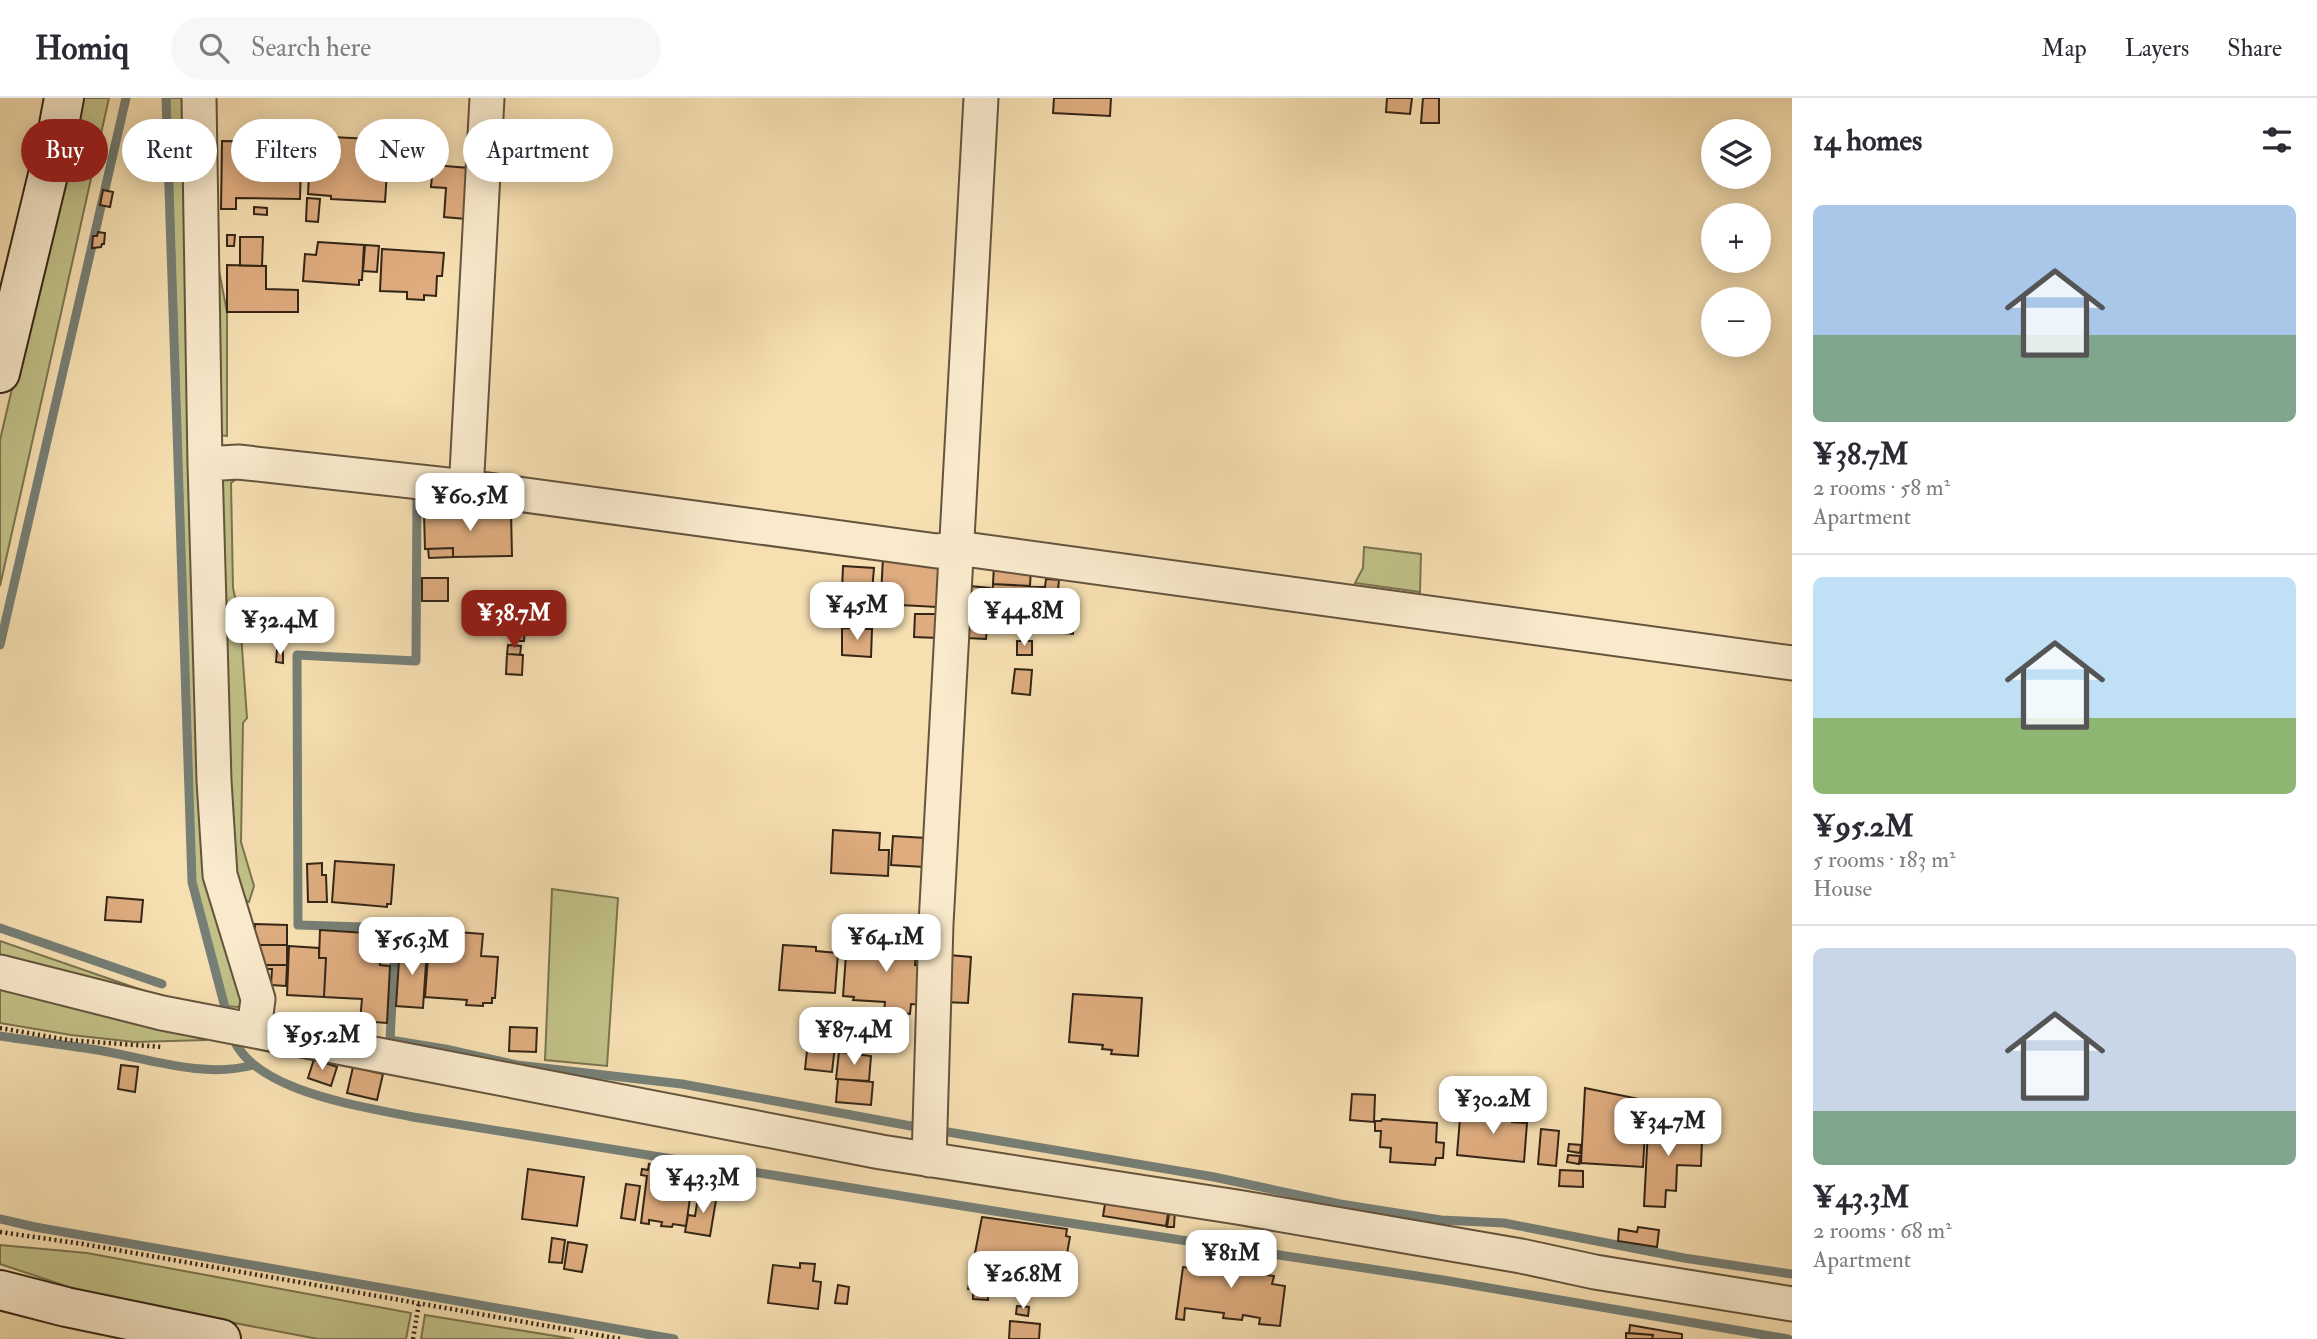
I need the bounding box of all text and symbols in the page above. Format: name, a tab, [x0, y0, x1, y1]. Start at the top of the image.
search box	[171, 17, 661, 80]
text: Homiq	[35, 28, 129, 69]
icon: search	[195, 29, 233, 67]
text: Search here	[251, 32, 371, 64]
text: Map	[2042, 33, 2087, 64]
text: Layers	[2125, 33, 2189, 64]
text: Share	[2227, 33, 2282, 64]
chip: Buy	[21, 119, 108, 182]
chip: Rent	[122, 119, 217, 182]
chip: Filters	[231, 119, 341, 182]
chip: New	[355, 119, 449, 182]
chip: Apartment	[463, 119, 613, 182]
map controls	[1701, 119, 1771, 357]
button: layers	[1701, 119, 1771, 189]
icon: filters	[2258, 121, 2296, 159]
text: 14 homes	[1813, 122, 1922, 159]
button: +	[1701, 203, 1771, 273]
icon: home	[1992, 250, 2118, 376]
button: −	[1701, 287, 1771, 357]
text: ¥38.7M	[1813, 436, 1909, 473]
text: 2 rooms · 58 m²	[1813, 473, 1950, 502]
pin: ¥60.5M	[413, 474, 527, 533]
text: ¥60.5M	[431, 481, 509, 510]
text: Apartment	[1813, 502, 1911, 531]
pin: ¥45M	[816, 582, 898, 642]
pin: ¥44.8M	[967, 588, 1081, 648]
pin: ¥38.7M	[457, 590, 571, 650]
text: ¥45M	[826, 590, 888, 619]
text: ¥44.8M	[984, 596, 1064, 625]
pin: ¥32.4M	[223, 598, 337, 657]
text: ¥38.7M	[477, 598, 551, 627]
text: ¥32.4M	[241, 605, 319, 634]
icon: home	[1992, 622, 2118, 748]
text: ¥95.2M	[1813, 808, 1914, 845]
text: 5 rooms · 183 m²	[1813, 845, 1956, 874]
text: House	[1813, 874, 1872, 903]
pin: ¥64.1M	[829, 914, 943, 974]
pin: ¥56.3M	[355, 918, 469, 977]
text: ¥64.1M	[848, 922, 924, 951]
text: ¥56.3M	[375, 925, 449, 954]
icon: home	[1992, 993, 2118, 1119]
pin: ¥87.4M	[797, 1007, 911, 1067]
pin: ¥95.2M	[265, 1012, 379, 1072]
text: ¥87.4M	[815, 1015, 893, 1044]
text: ¥95.2M	[283, 1020, 361, 1049]
pin: ¥30.2M	[1436, 1076, 1550, 1136]
text: ¥30.2M	[1455, 1084, 1531, 1113]
pin: ¥34.7M	[1611, 1098, 1725, 1158]
text: ¥34.7M	[1630, 1106, 1706, 1135]
pin: ¥43.3M	[646, 1156, 760, 1215]
text: ¥43.3M	[666, 1163, 740, 1192]
text: ¥43.3M	[1813, 1179, 1910, 1216]
text: 2 rooms · 68 m²	[1813, 1216, 1952, 1245]
pin: ¥81M	[1190, 1230, 1272, 1290]
text: ¥81M	[1202, 1238, 1260, 1267]
text: Apartment	[1813, 1245, 1911, 1274]
pin: ¥26.8M	[966, 1252, 1080, 1311]
text: ¥26.8M	[984, 1259, 1062, 1288]

